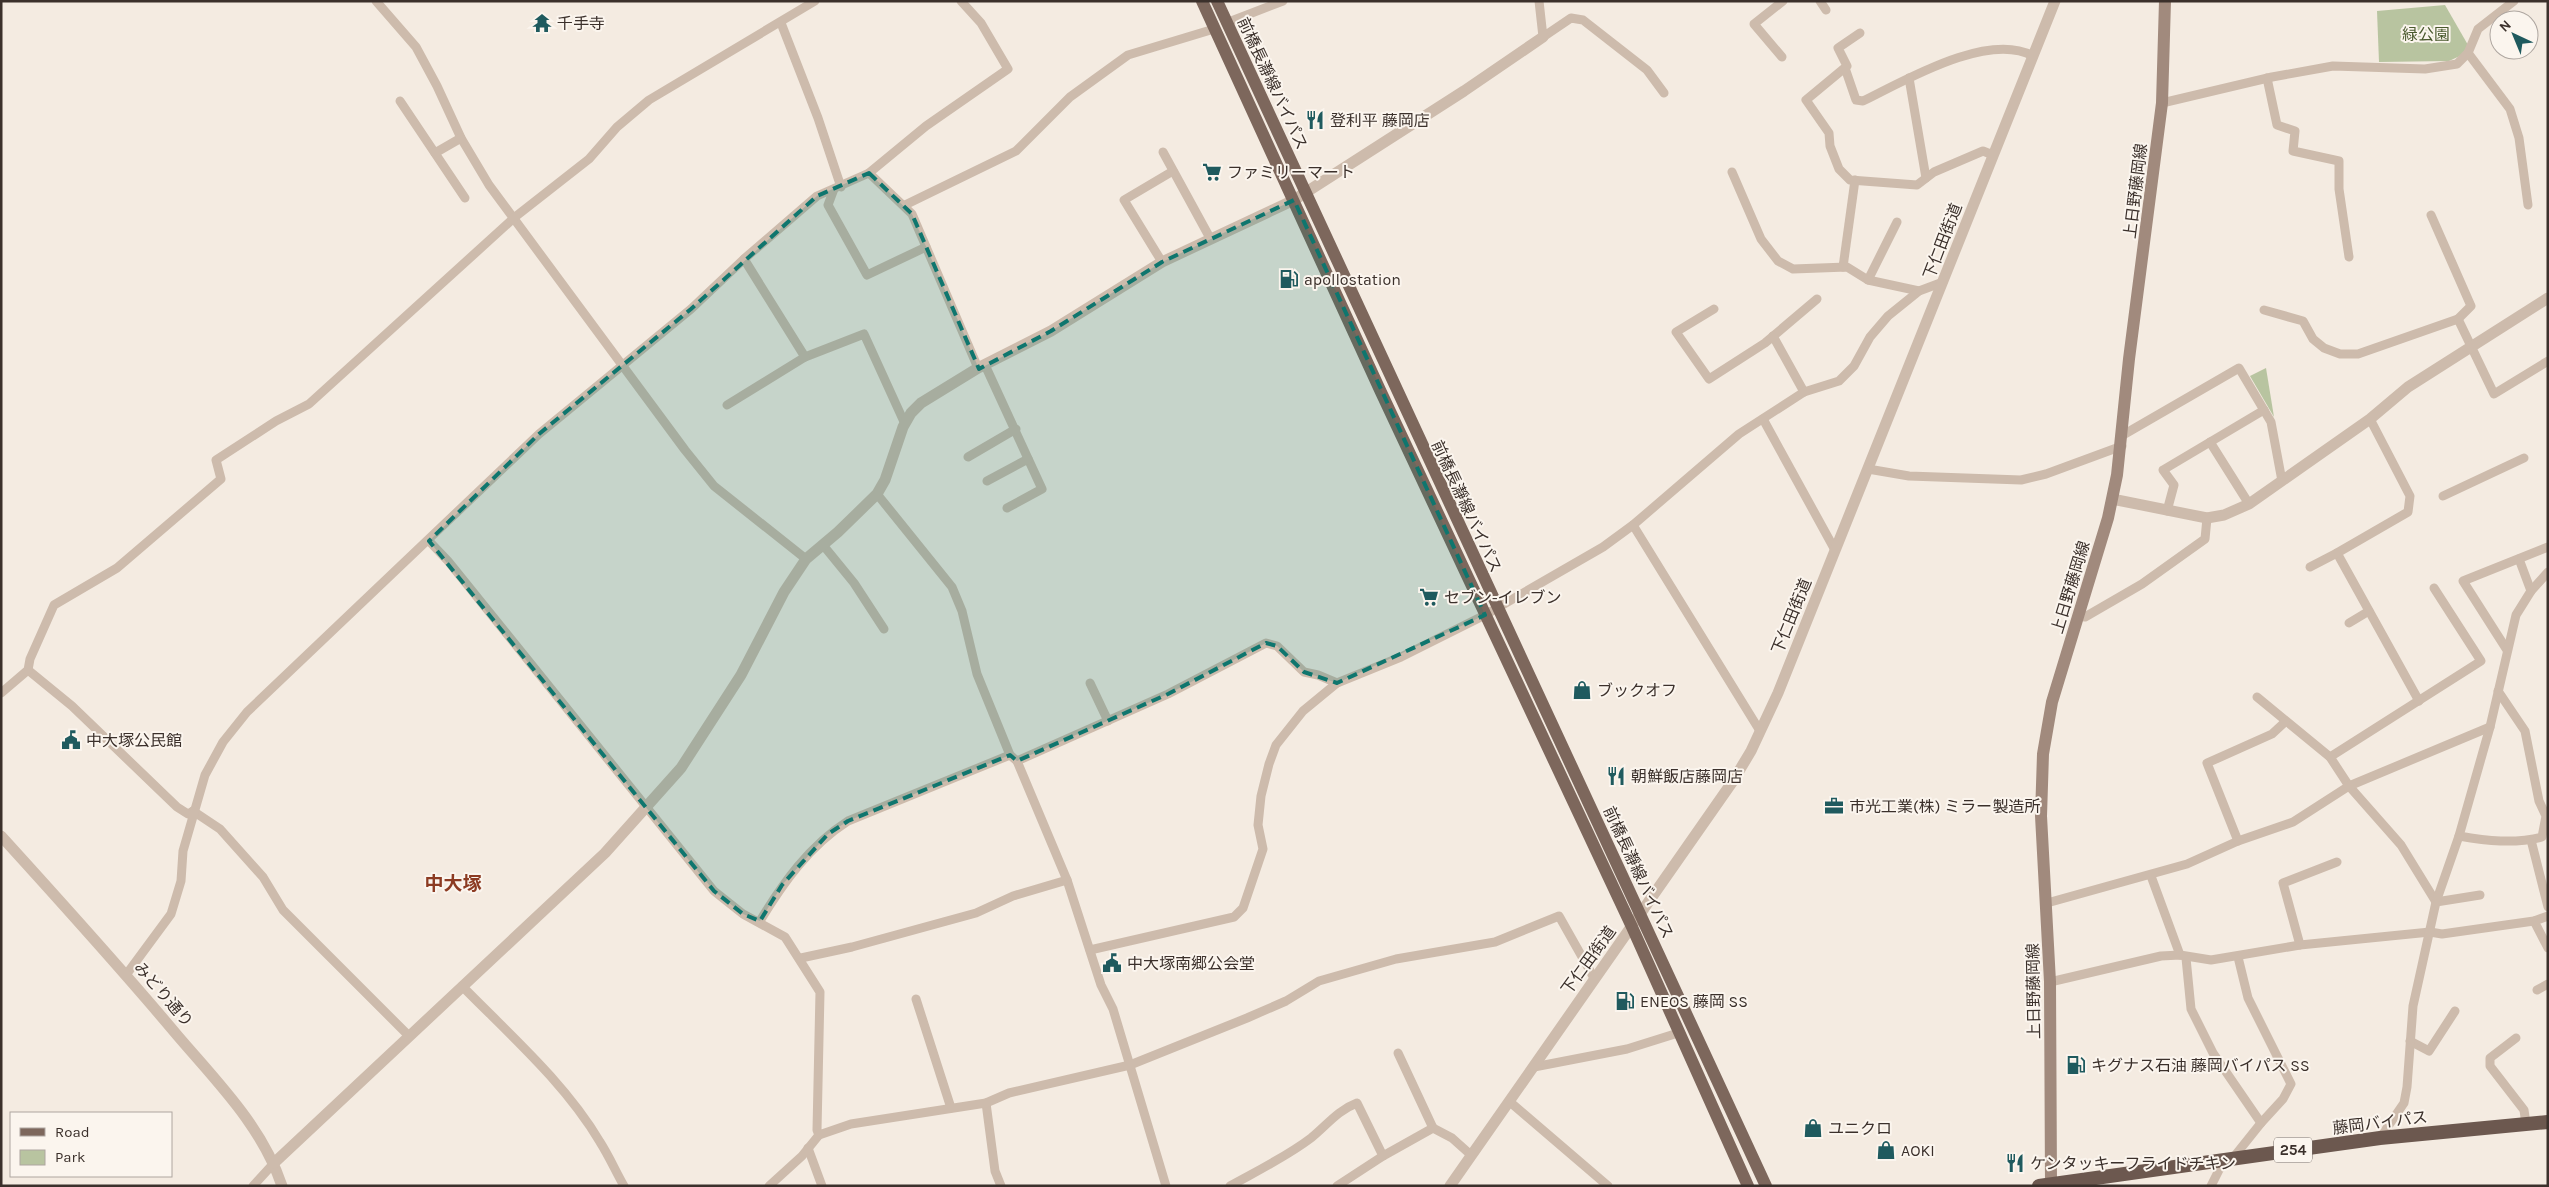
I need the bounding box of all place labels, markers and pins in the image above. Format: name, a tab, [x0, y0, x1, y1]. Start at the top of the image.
temple icon: 千手寺	[531, 12, 553, 34]
place label: 千手寺	[557, 14, 605, 33]
restaurant icon: 登利平 藤岡店	[1304, 109, 1326, 131]
place label: 登利平 藤岡店	[1330, 111, 1430, 130]
supermarket icon: ファミリーマート	[1201, 161, 1223, 183]
place label: ファミリーマート	[1227, 163, 1355, 182]
fuel station icon: apollostation	[1278, 268, 1300, 290]
place label: apollostation	[1304, 270, 1401, 289]
supermarket icon: セブン-イレブン	[1418, 586, 1440, 608]
place label: セブン-イレブン	[1444, 588, 1562, 607]
shop icon: ブックオフ	[1571, 679, 1593, 701]
place label: ブックオフ	[1597, 681, 1677, 700]
public building icon: 中大塚公民館	[60, 729, 82, 751]
place label: 中大塚公民館	[86, 731, 182, 750]
restaurant icon: 朝鮮飯店藤岡店	[1605, 765, 1627, 787]
place label: 朝鮮飯店藤岡店	[1631, 767, 1743, 786]
office icon: 市光工業(株) ミラー製造所	[1823, 795, 1845, 817]
place label: 市光工業(株) ミラー製造所	[1849, 797, 2040, 816]
public building icon: 中大塚南郷公会堂	[1101, 952, 1123, 974]
place label: 中大塚南郷公会堂	[1127, 954, 1255, 973]
fuel station icon: ENEOS 藤岡 SS	[1614, 990, 1636, 1012]
place label: ENEOS 藤岡 SS	[1640, 992, 1748, 1011]
fuel station icon: キグナス石油 藤岡バイパス SS	[2065, 1054, 2087, 1076]
place label: キグナス石油 藤岡バイパス SS	[2091, 1056, 2310, 1075]
shop icon: ユニクロ	[1802, 1117, 1824, 1139]
place label: ユニクロ	[1828, 1119, 1892, 1138]
shop icon: AOKI	[1875, 1139, 1897, 1161]
place label: AOKI	[1901, 1141, 1935, 1160]
restaurant icon: ケンタッキーフライドチキン	[2004, 1152, 2026, 1174]
place label: ケンタッキーフライドチキン	[2030, 1154, 2236, 1173]

